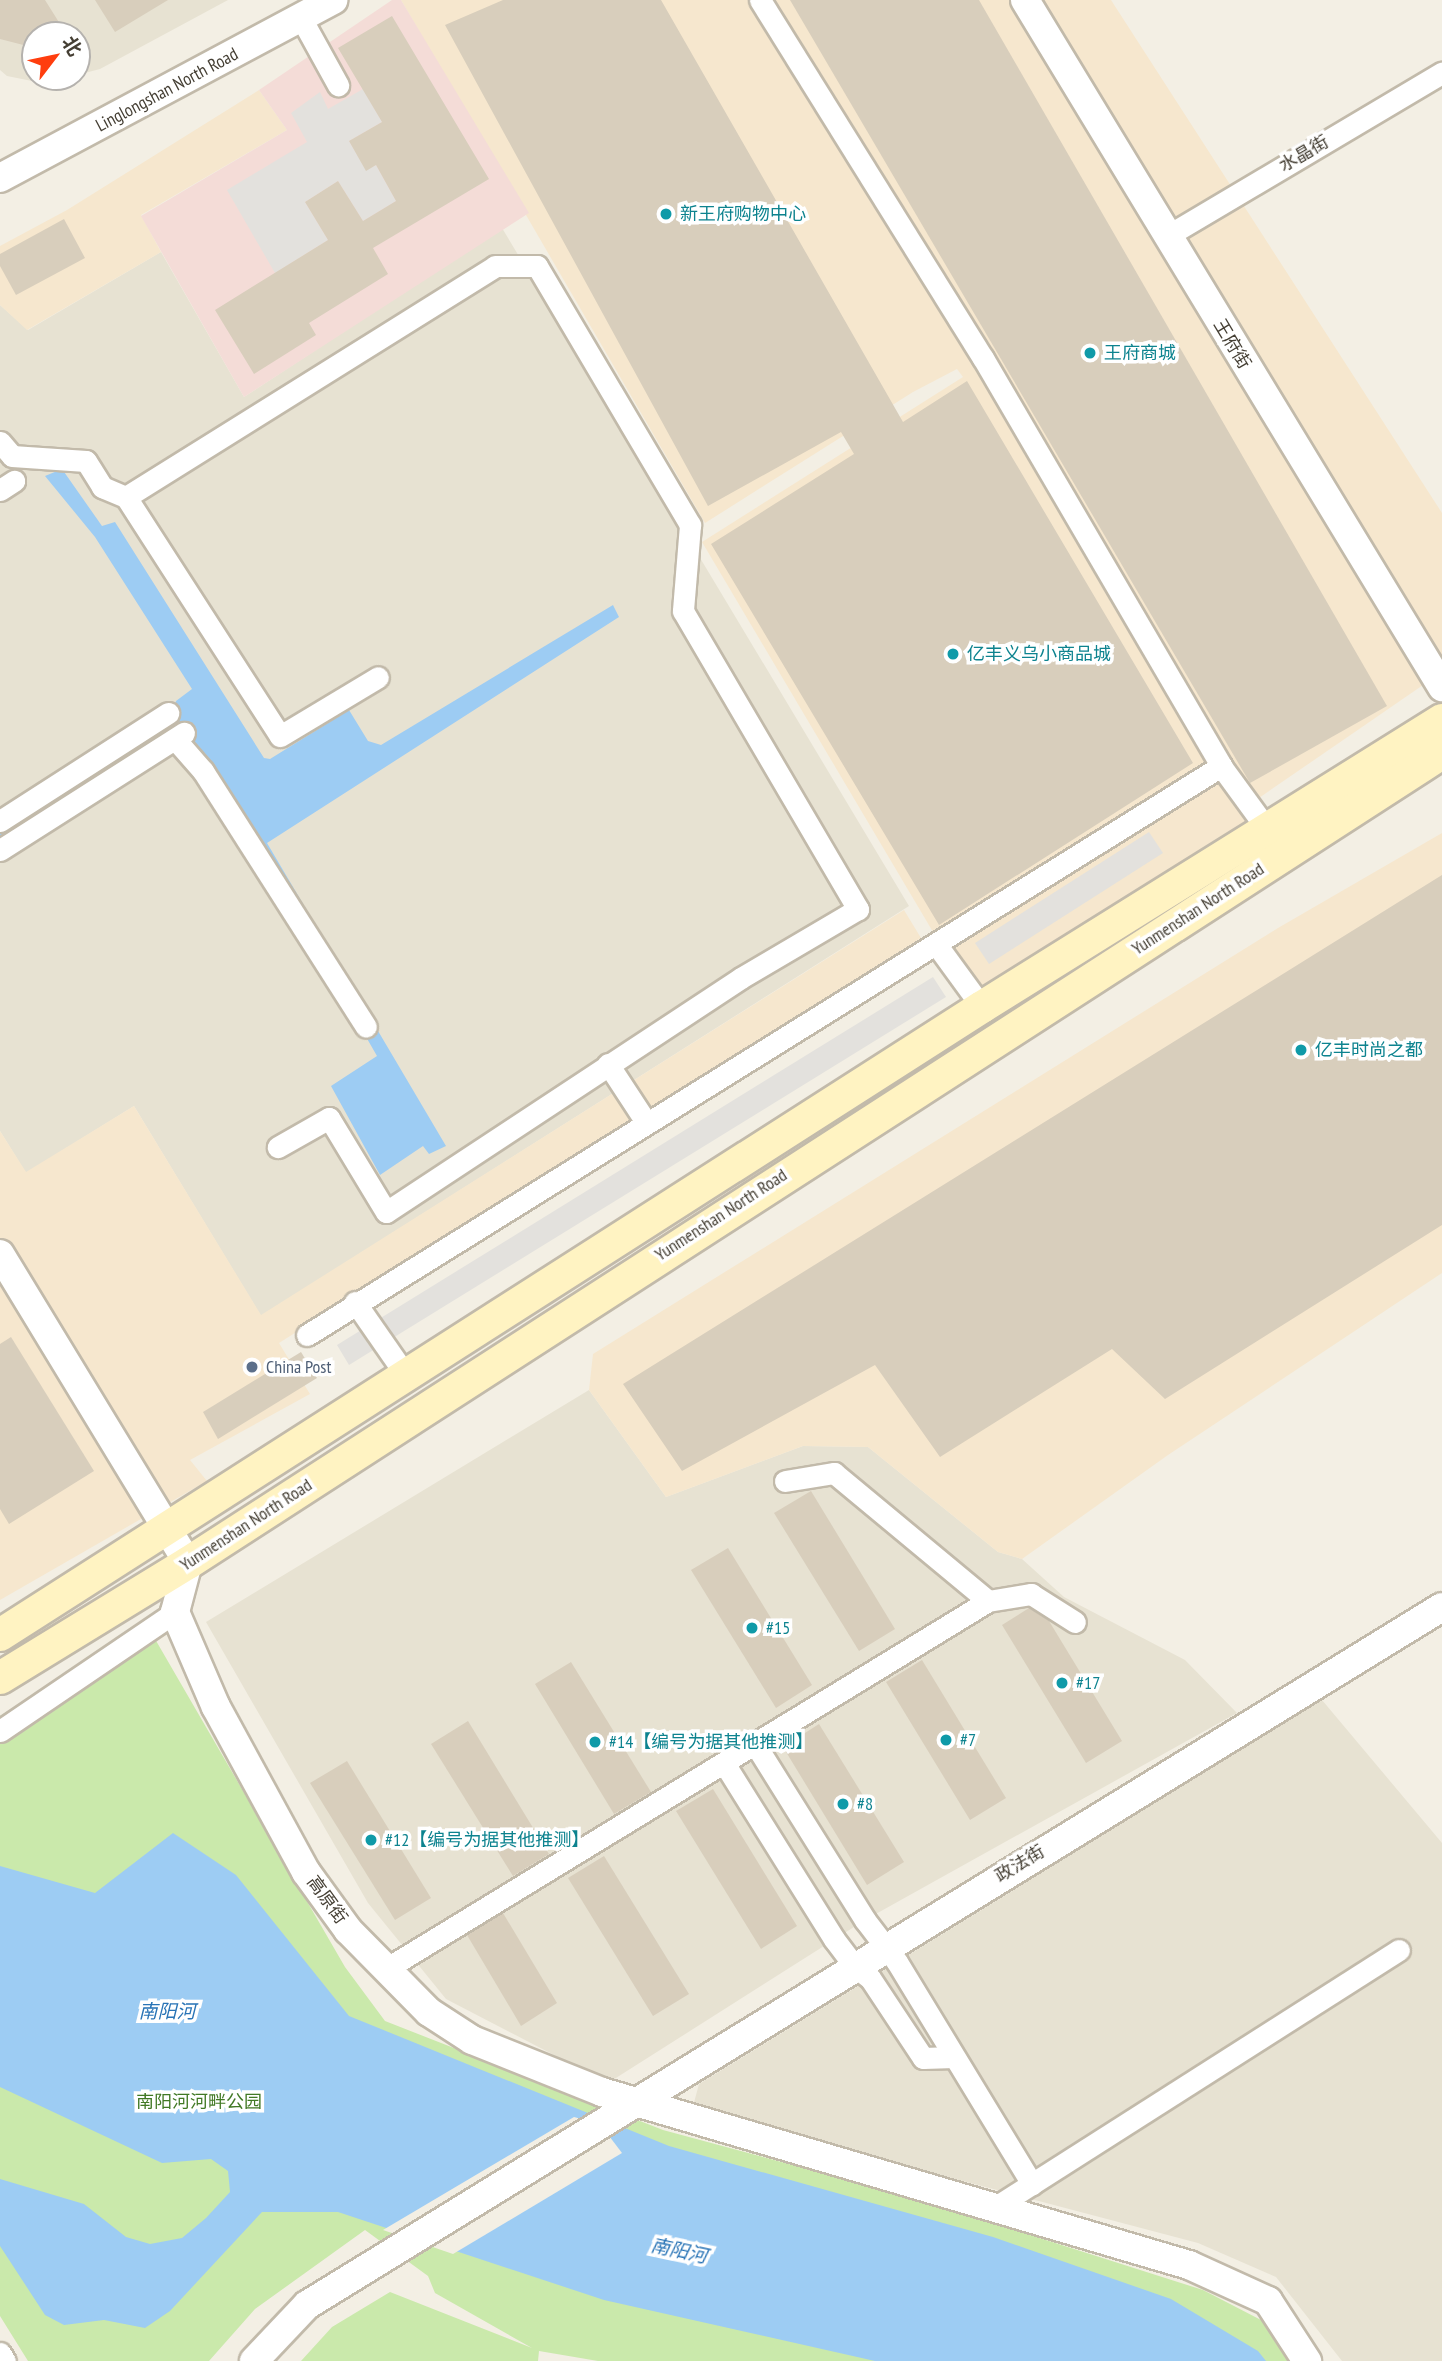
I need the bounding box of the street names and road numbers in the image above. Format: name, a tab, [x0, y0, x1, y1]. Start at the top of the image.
street label: Linglongshan North Road	[92, 43, 242, 137]
street label: 水晶街	[1275, 131, 1333, 177]
street label: 王府街	[1209, 315, 1255, 373]
street label: Yunmenshan North Road	[1128, 858, 1268, 960]
street label: Yunmenshan North Road	[651, 1164, 791, 1266]
street label: Yunmenshan North Road	[176, 1474, 316, 1576]
street label: 政法街	[991, 1841, 1049, 1887]
street label: 高原街	[302, 1872, 352, 1928]

